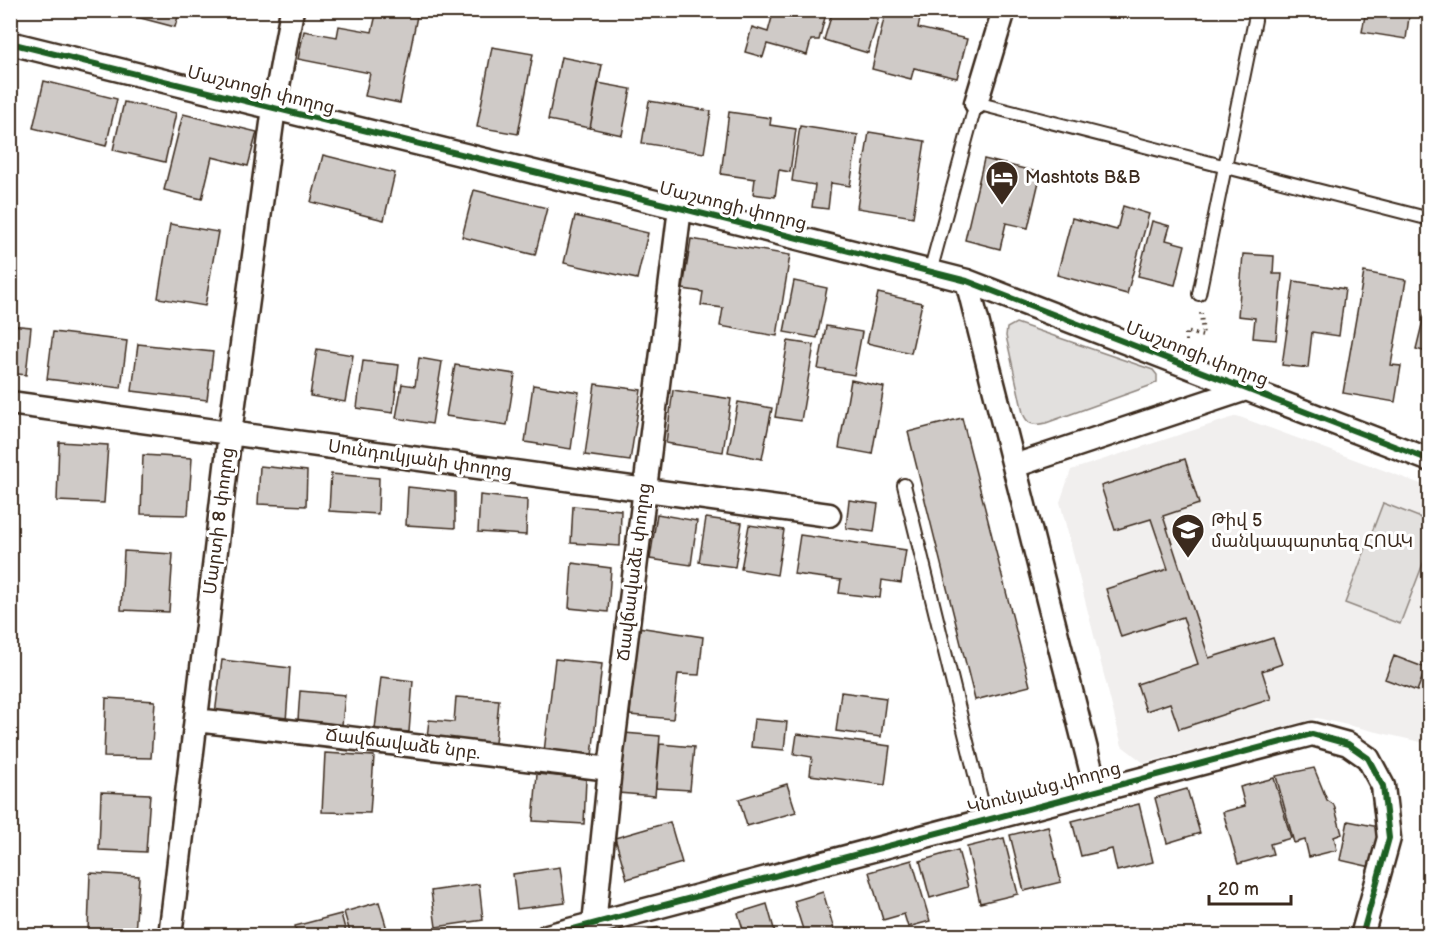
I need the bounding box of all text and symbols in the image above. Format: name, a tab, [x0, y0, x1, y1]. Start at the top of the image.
street label: Մաշտոցի փողոց	[185, 62, 337, 118]
hotel icon: Mashtots B&B	[984, 159, 1020, 206]
place label: Mashtots B&B	[1025, 167, 1140, 188]
street label: Մաշտոցի փողոց	[657, 178, 809, 234]
street label: Մաշտոցի փողոց	[1123, 317, 1271, 391]
street label: Սունդուկյանի փողոց	[327, 436, 513, 482]
street label: Մարտի 8 փողոց	[200, 446, 238, 596]
street label: Ճավճավաձե փողոց	[613, 482, 655, 662]
place label: Թիվ 5 մանկապարտեզ ՀՈԱԿ	[1211, 510, 1413, 552]
school or university icon: Թիվ 5 մանկապարտեզ ՀՈԱԿ	[1170, 512, 1206, 559]
street label: Ճավճավաձե նրբ.	[324, 724, 482, 764]
street label: Կնունյանց փողոց	[965, 757, 1123, 819]
scale bar	[1209, 868, 1292, 906]
text: 20 m	[1218, 879, 1259, 900]

